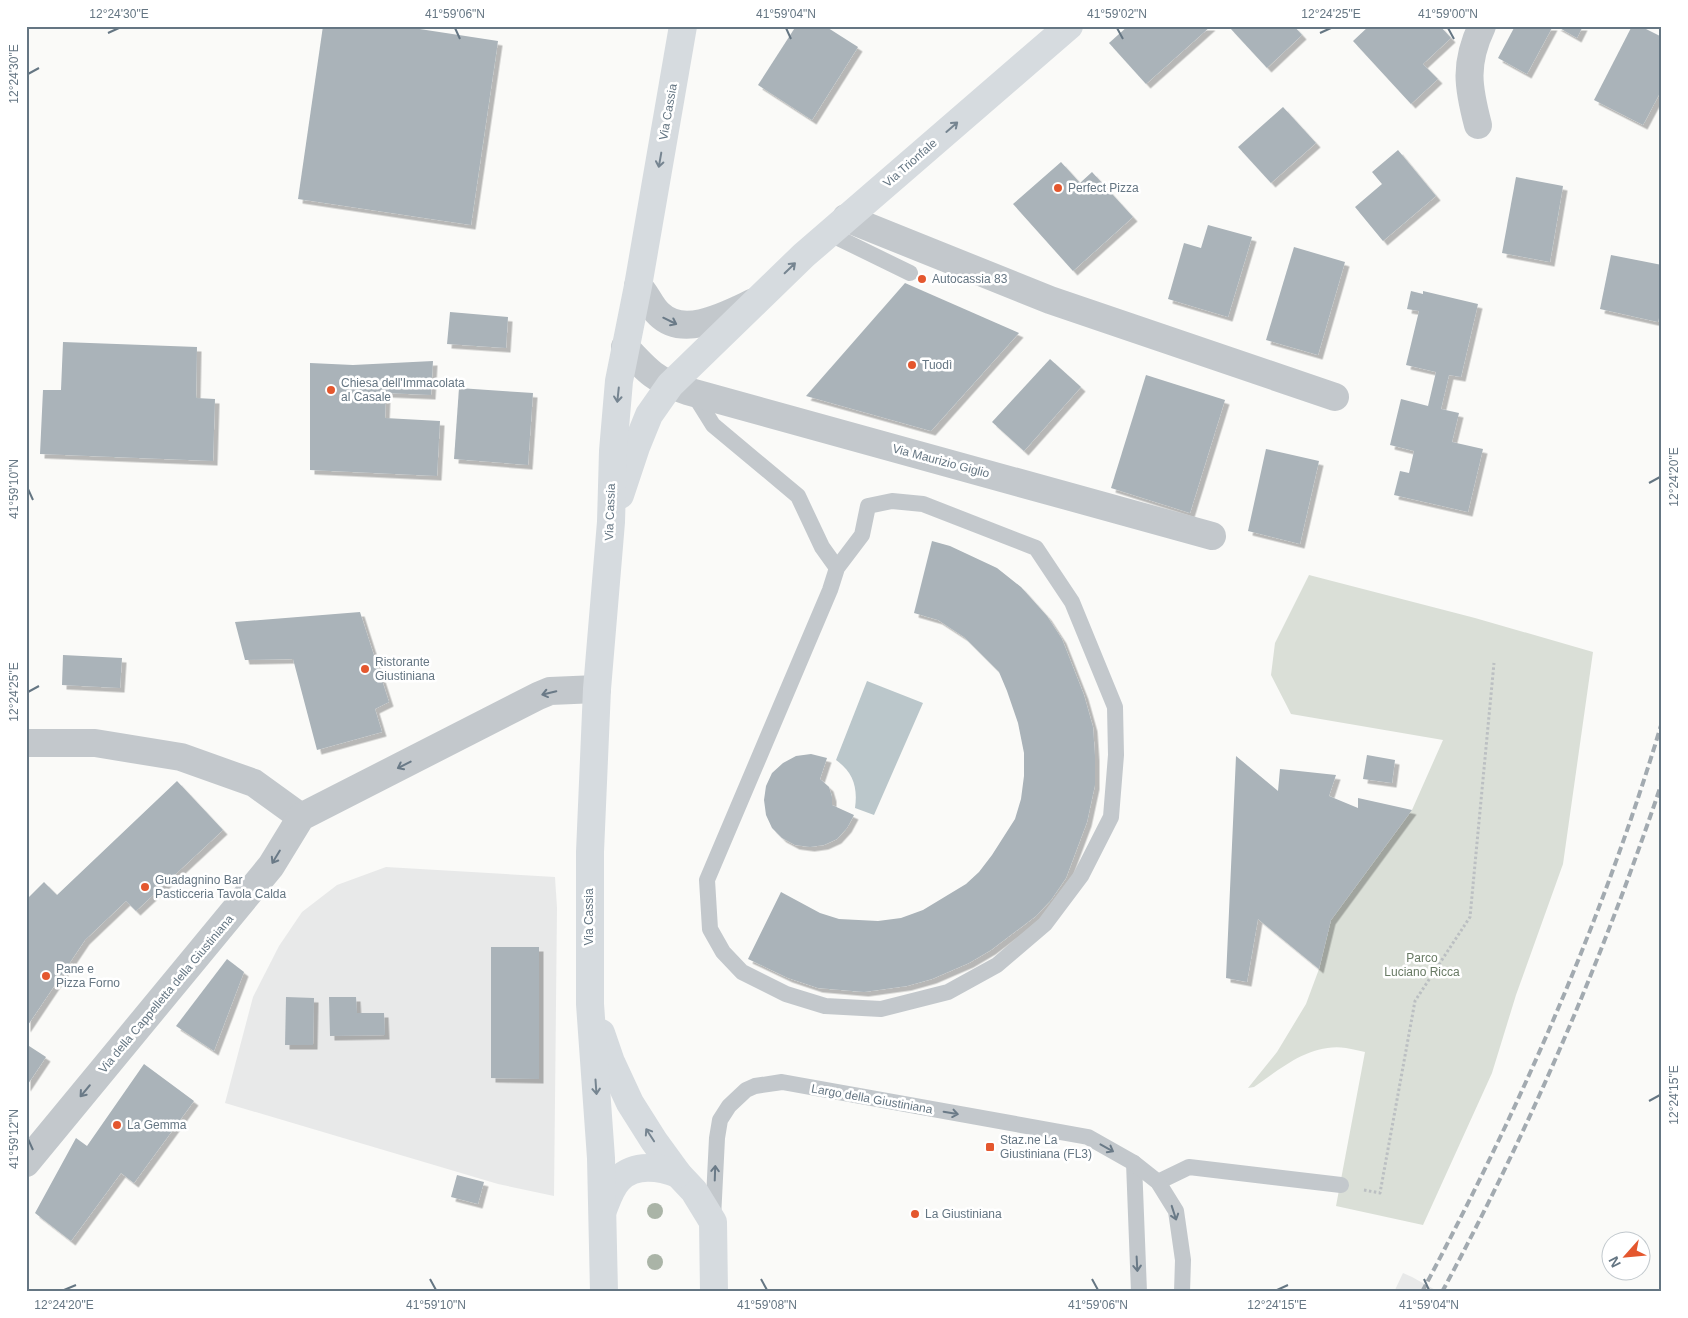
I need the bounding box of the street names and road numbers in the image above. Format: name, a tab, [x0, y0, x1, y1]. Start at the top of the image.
street label: Via Cassia	[656, 82, 680, 141]
street label: Via Trionfale	[880, 136, 940, 190]
street label: Via Maurizio Giglio	[891, 441, 991, 481]
street label: Via Cassia	[602, 483, 618, 541]
street label: Via Cassia	[582, 888, 596, 946]
street label: Via della Cappelletta della Giustiniana	[96, 912, 236, 1076]
street label: Largo della Giustiniana	[810, 1081, 934, 1117]

